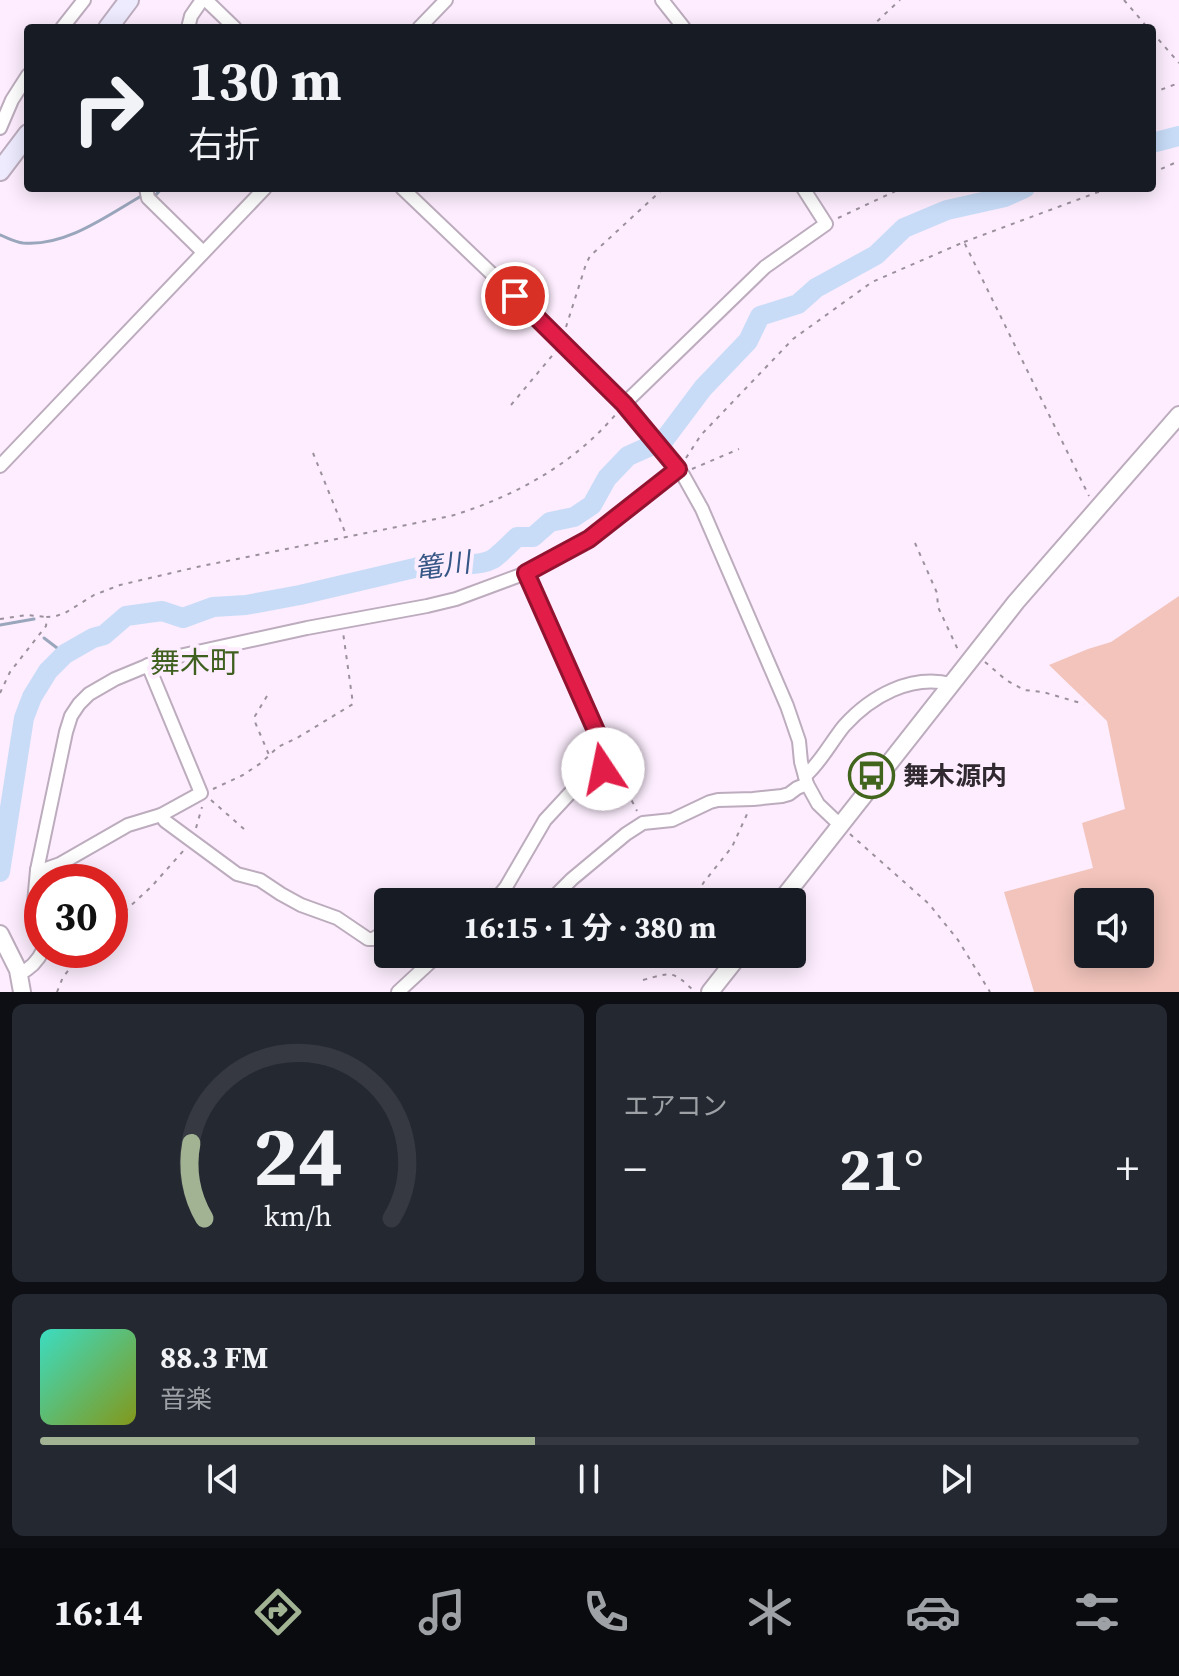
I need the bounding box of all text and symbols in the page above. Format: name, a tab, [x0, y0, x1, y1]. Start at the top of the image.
text: 130 m	[188, 42, 342, 119]
icon: right	[56, 56, 160, 160]
text: 右折	[188, 120, 260, 169]
pin	[481, 262, 549, 330]
icon: arrive	[493, 274, 537, 318]
water label: 篭川	[412, 542, 475, 588]
district label: 舞木町	[150, 642, 240, 683]
position arrow	[561, 727, 645, 811]
bus stop icon: 舞木源内	[848, 752, 896, 800]
place label: 舞木源内	[903, 758, 1007, 794]
speed limit sign: 30	[24, 864, 128, 968]
map controls	[1074, 888, 1154, 968]
button: sound	[1074, 888, 1154, 968]
text: 16:15 · 1 分 · 380 m	[464, 907, 716, 948]
text: エアコン	[624, 1088, 728, 1124]
text: 24	[253, 1099, 343, 1213]
text: 21°	[839, 1128, 924, 1210]
text: −	[624, 1138, 647, 1199]
text: +	[1116, 1138, 1139, 1199]
text: km/h	[264, 1196, 332, 1236]
text: 88.3 FM	[160, 1337, 268, 1378]
text: 音楽	[160, 1381, 212, 1417]
icon: previous	[201, 1457, 245, 1501]
icon: pause	[567, 1457, 611, 1501]
icon: next	[934, 1457, 978, 1501]
icon: directions	[250, 1584, 306, 1640]
icon: music	[414, 1584, 470, 1640]
icon: phone	[578, 1584, 634, 1640]
icon: climate	[742, 1584, 798, 1640]
icon: car	[905, 1584, 961, 1640]
icon: filters	[1069, 1584, 1125, 1640]
text: 16:14	[54, 1588, 143, 1637]

